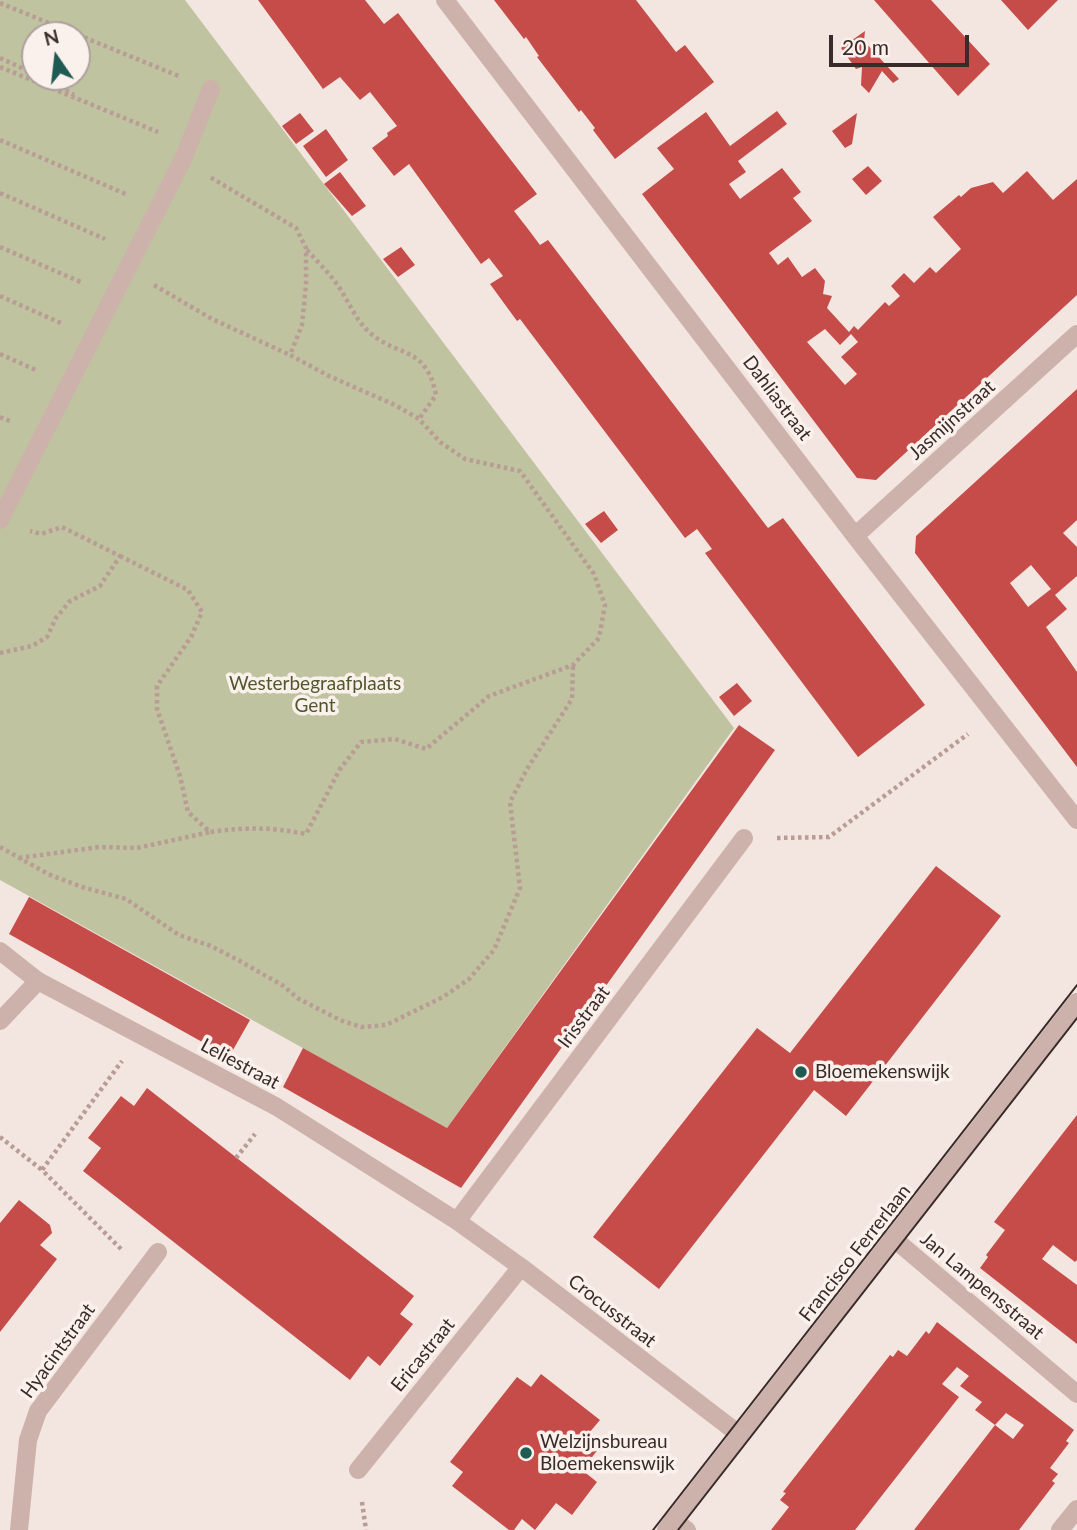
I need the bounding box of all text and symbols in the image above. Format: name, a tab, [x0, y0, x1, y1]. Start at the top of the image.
north arrow	[21, 21, 91, 91]
scale bar	[832, 21, 972, 65]
text: N	[41, 24, 61, 50]
text: 20 m	[842, 34, 889, 59]
street label: Dahliastraat	[738, 351, 816, 445]
street label: Jasmijnstraat	[904, 375, 1000, 465]
park label: Westerbegraafplaats Gent	[229, 673, 401, 717]
street label: Irisstraat	[553, 981, 615, 1053]
street label: Leliestraat	[197, 1034, 283, 1094]
place label: Bloemekenswijk	[815, 1061, 950, 1083]
marker: Bloemekenswijk	[793, 1064, 809, 1080]
street label: Francisco Ferrerlaan	[794, 1180, 916, 1326]
street label: Jan Lampensstraat	[916, 1228, 1048, 1344]
street label: Crocusstraat	[564, 1270, 660, 1352]
street label: Hyacintstraat	[16, 1299, 100, 1403]
street label: Ericastraat	[386, 1314, 460, 1396]
place label: Welzijnsbureau Bloemekenswijk	[540, 1431, 675, 1475]
marker: Welzijnsbureau Bloemekenswijk	[518, 1445, 534, 1461]

